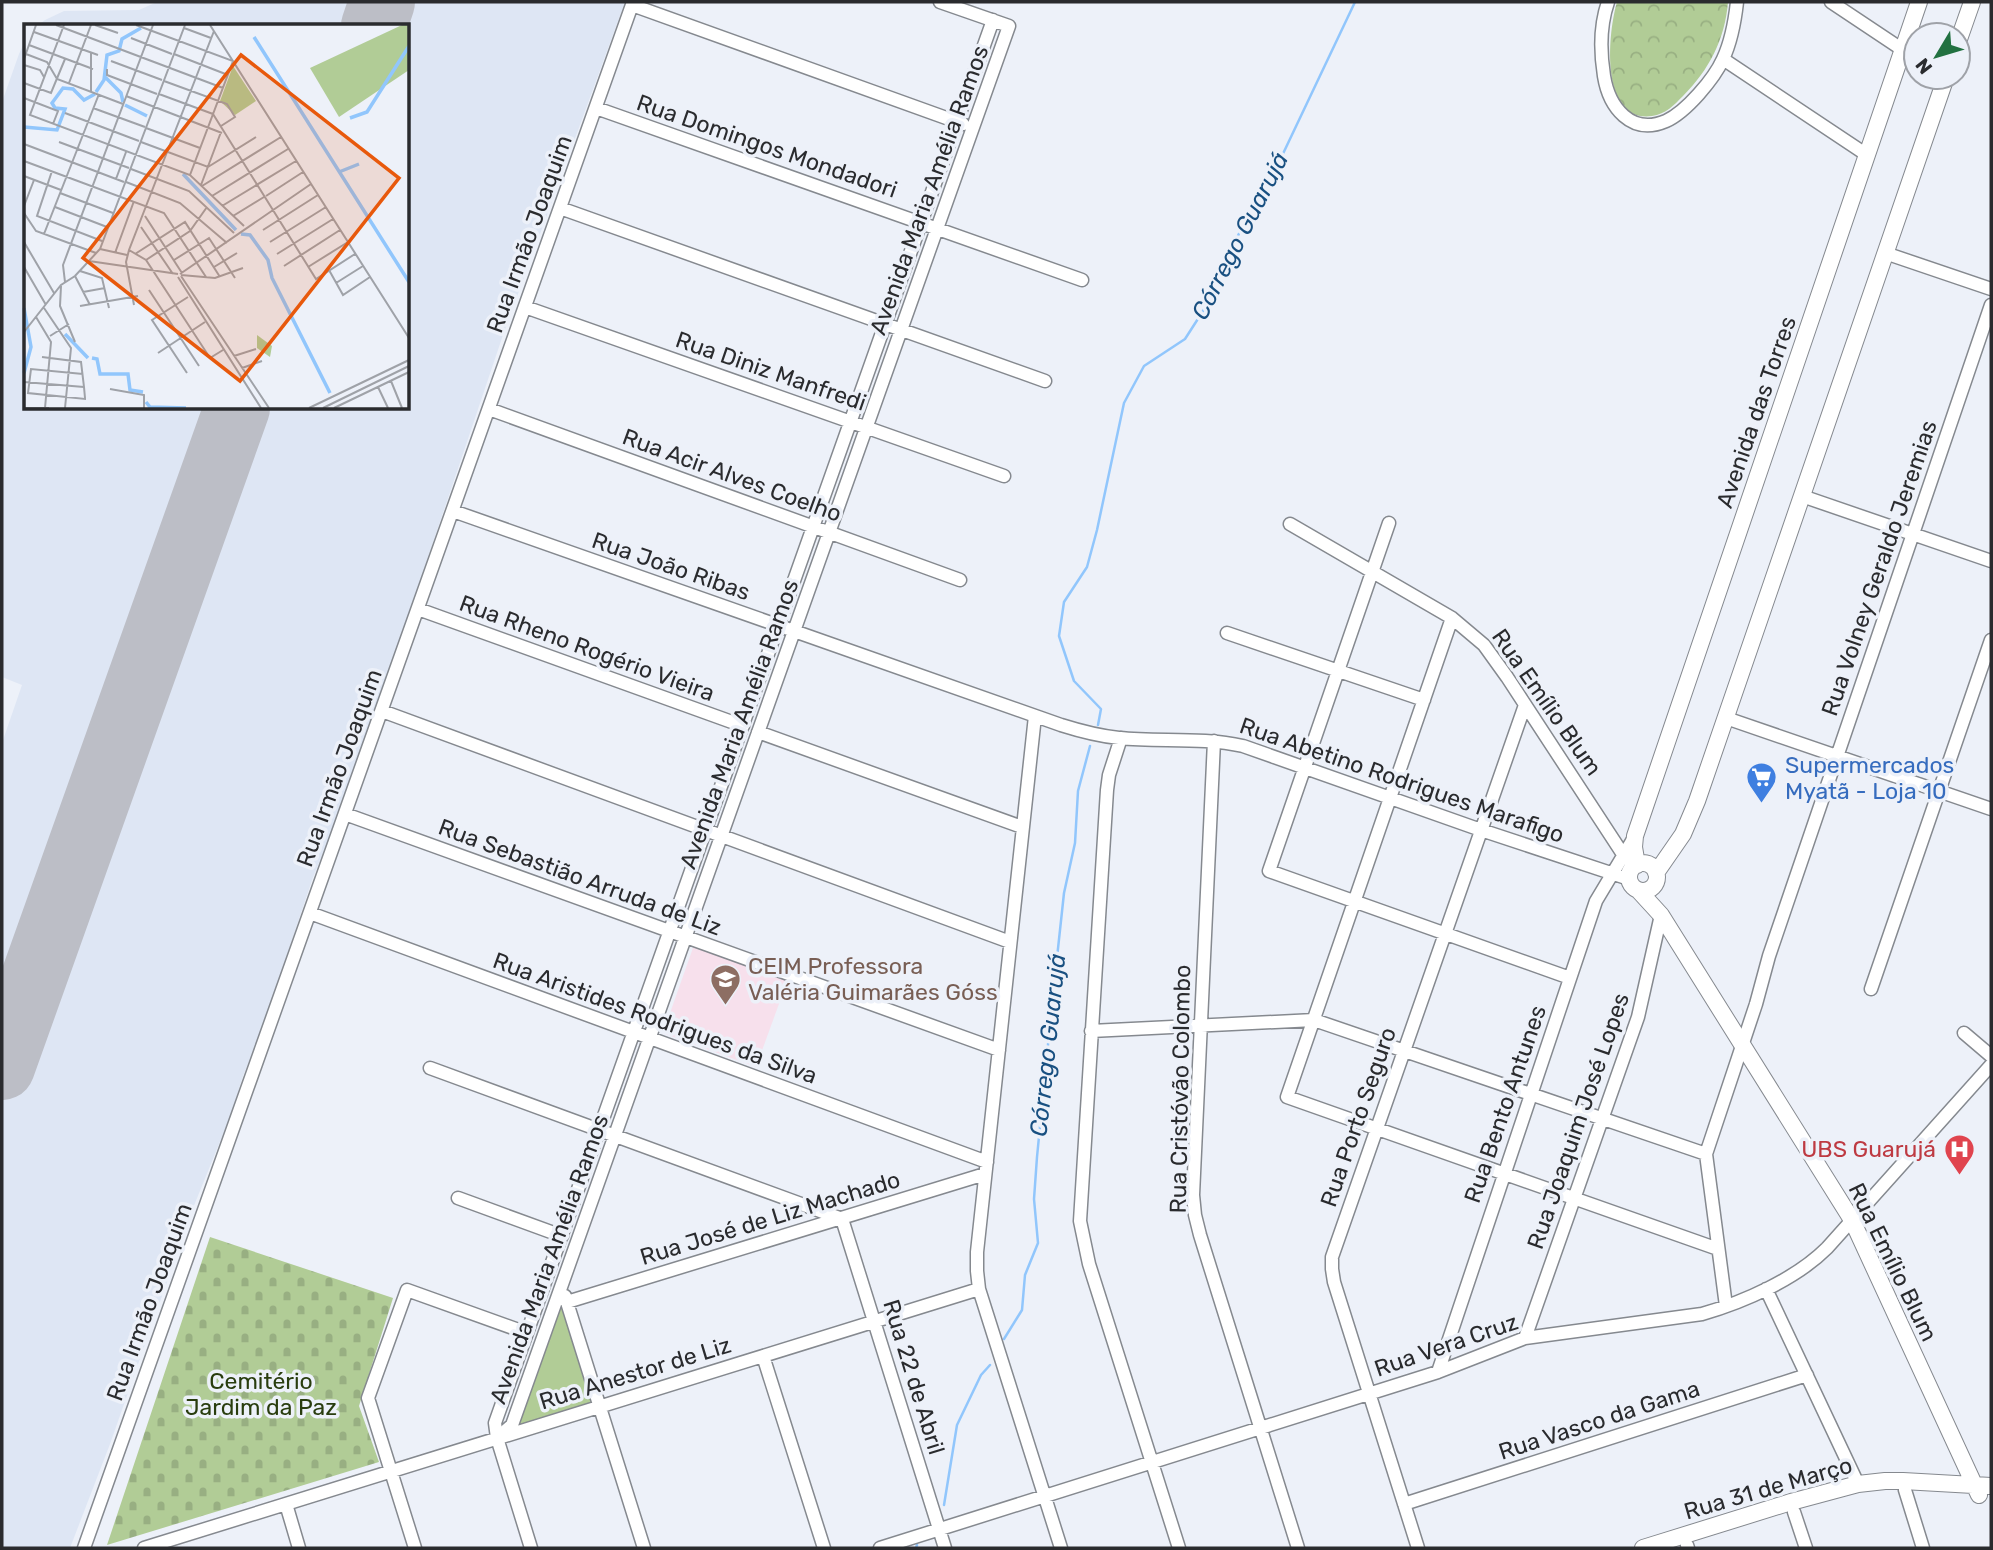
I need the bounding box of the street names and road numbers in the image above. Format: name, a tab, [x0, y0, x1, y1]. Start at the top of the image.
street label: Avenida Maria Amélia Ramos	[864, 42, 994, 338]
street label: Rua Domingos Mondadori	[633, 88, 901, 204]
street label: Rua Irmão Joaquim	[480, 131, 578, 337]
street label: Avenida das Torres	[1710, 313, 1802, 511]
street label: Rua Diniz Manfredi	[672, 325, 870, 417]
street label: Rua Volney Geraldo Jeremias	[1815, 417, 1943, 719]
street label: Rua Acir Alves Coelho	[619, 422, 845, 528]
street label: Rua João Ribas	[588, 526, 754, 606]
street label: Avenida Maria Amélia Ramos	[674, 576, 804, 872]
street label: Rua Rheno Rogério Vieira	[456, 589, 718, 707]
street label: Rua Emílio Blum	[1486, 623, 1608, 781]
street label: Rua Irmão Joaquim	[290, 665, 388, 871]
street label: Rua Abetino Rodrigues Marafigo	[1236, 711, 1568, 849]
street label: Rua Sebastião Arruda de Liz	[435, 813, 725, 941]
street label: Rua Aristides Rodrigues da Silva	[489, 946, 821, 1090]
street label: Rua Cristóvão Colombo	[1164, 964, 1196, 1214]
street label: Rua Joaquim José Lopes	[1521, 989, 1635, 1253]
street label: Rua Bento Antunes	[1458, 1002, 1552, 1206]
street label: Rua Porto Seguro	[1314, 1024, 1402, 1210]
street label: Avenida Maria Amélia Ramos	[484, 1111, 614, 1407]
street label: Rua José de Liz Machado	[637, 1165, 903, 1271]
street label: Rua Emílio Blum	[1843, 1178, 1943, 1346]
street label: Rua Irmão Joaquim	[100, 1199, 198, 1405]
street label: Rua 22 de Abril	[877, 1296, 951, 1458]
street label: Rua Vera Cruz	[1371, 1307, 1521, 1383]
street label: Rua Anestor de Liz	[536, 1331, 734, 1415]
street label: Rua Vasco da Gama	[1495, 1374, 1703, 1466]
street label: Rua 31 de Março	[1681, 1451, 1855, 1525]

